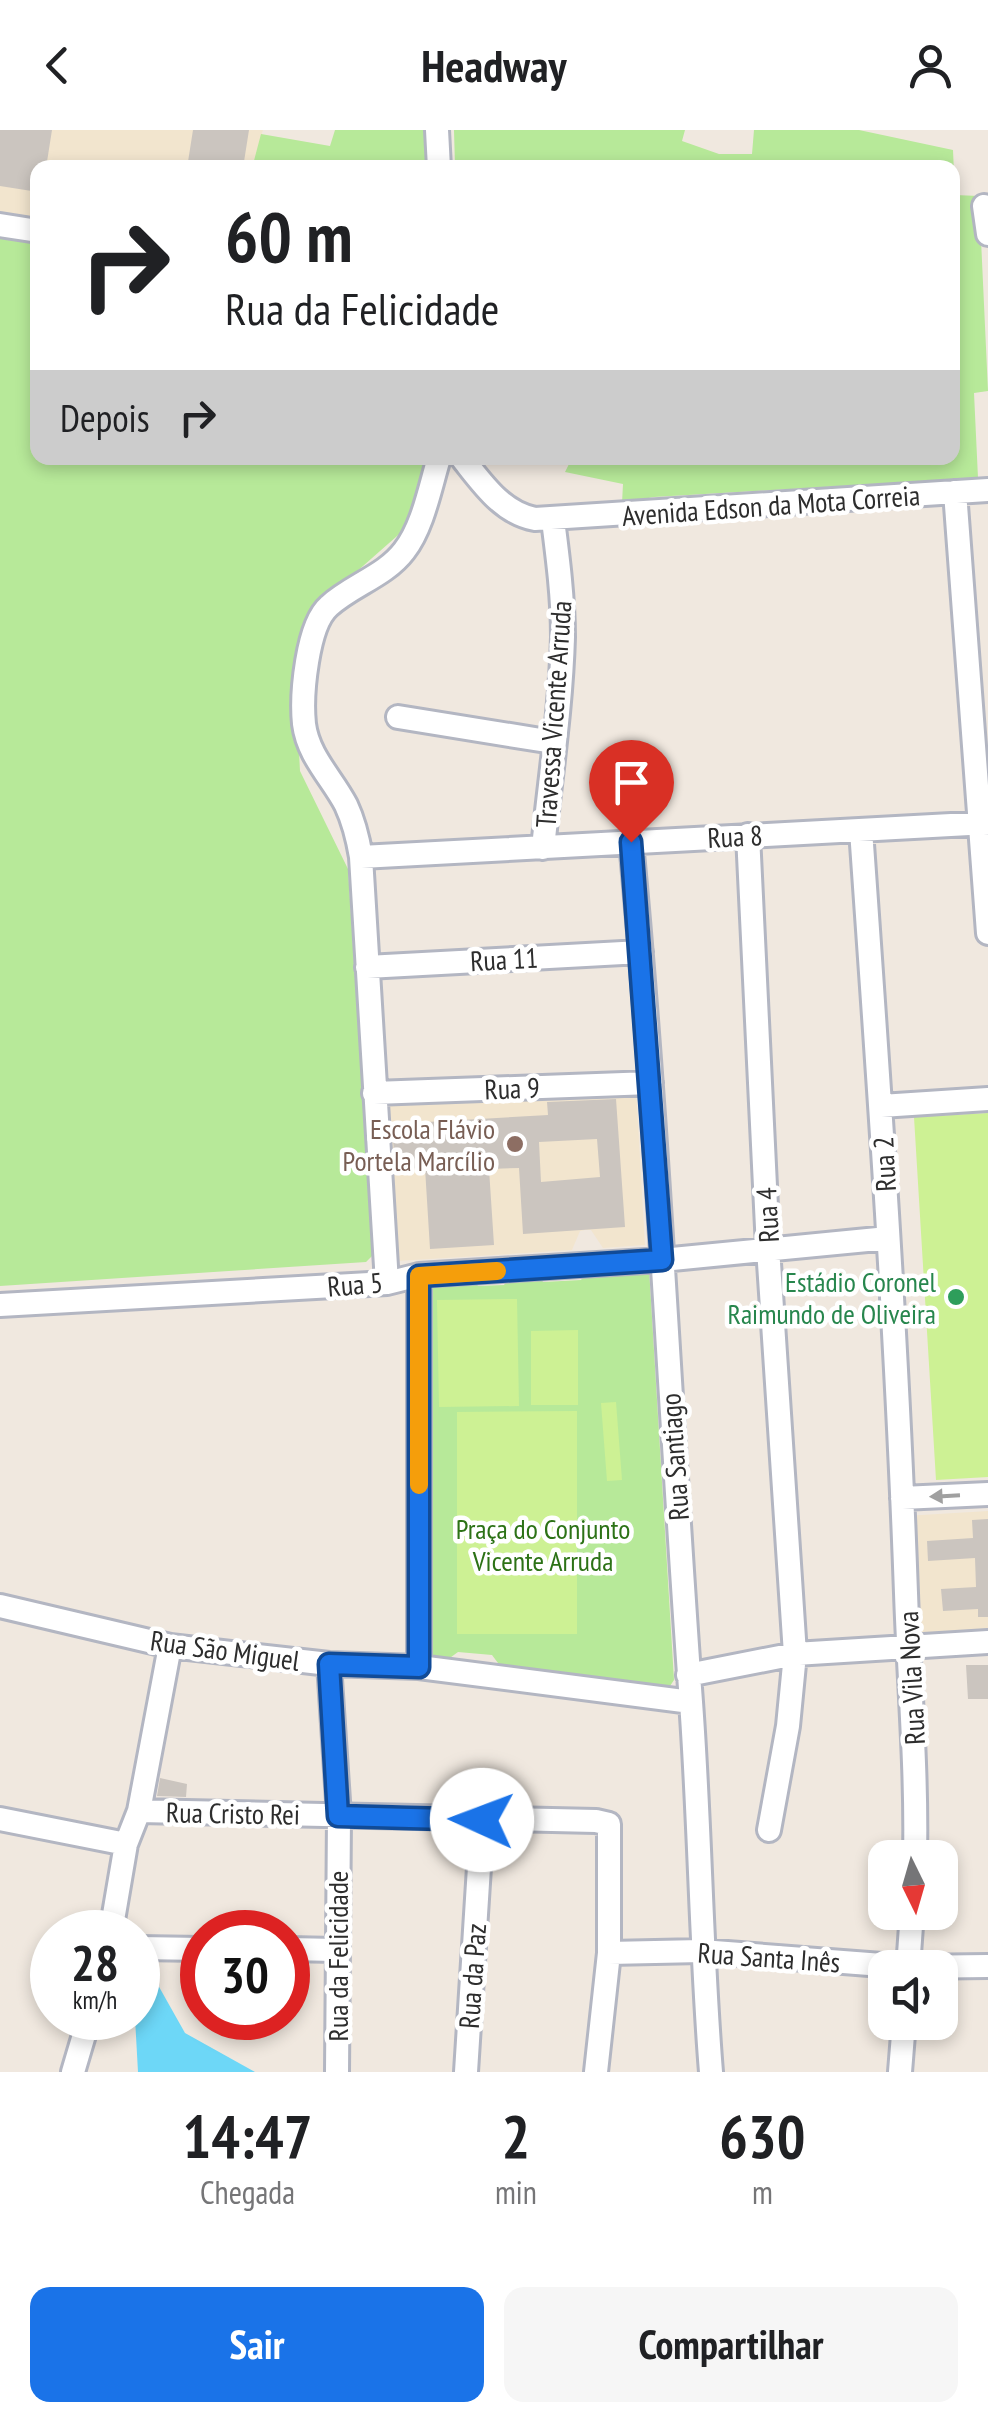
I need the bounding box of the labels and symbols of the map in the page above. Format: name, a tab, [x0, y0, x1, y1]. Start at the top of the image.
street label: Avenida Edson da Mota Correia	[621, 476, 921, 534]
street label: Travessa Vicente Arruda	[527, 599, 579, 829]
pin	[589, 740, 674, 843]
street label: Rua 8	[706, 816, 764, 856]
street label: Rua 11	[469, 939, 539, 979]
street label: Rua 9	[484, 1069, 540, 1107]
place label: Escola Flávio Portela Marcílio	[343, 1110, 495, 1179]
marker: Escola Flávio Portela Marcílio	[504, 1133, 526, 1155]
street label: Rua 2	[864, 1135, 904, 1193]
street label: Rua 4	[747, 1186, 787, 1244]
street label: Rua 5	[326, 1263, 384, 1305]
place label: Estádio Coronel Raimundo de Oliveira	[727, 1263, 936, 1332]
marker: Estádio Coronel Raimundo de Oliveira	[945, 1286, 967, 1308]
street label: Rua Santiago	[651, 1392, 697, 1522]
one-way arrow	[929, 1488, 961, 1504]
park label: Praça do Conjunto Vicente Arruda	[456, 1510, 630, 1579]
street label: Rua Vila Nova	[889, 1610, 933, 1746]
street label: Rua São Miguel	[148, 1621, 302, 1679]
position arrow	[430, 1768, 534, 1872]
street label: Rua Cristo Rei	[166, 1793, 300, 1833]
north arrow	[868, 1840, 958, 1930]
street label: Rua da Felicidade	[319, 1871, 356, 2041]
speed limit sign: 30	[180, 1910, 310, 2040]
street label: Rua da Paz	[450, 1922, 494, 2030]
street label: Rua Santa Inês	[696, 1934, 842, 1980]

